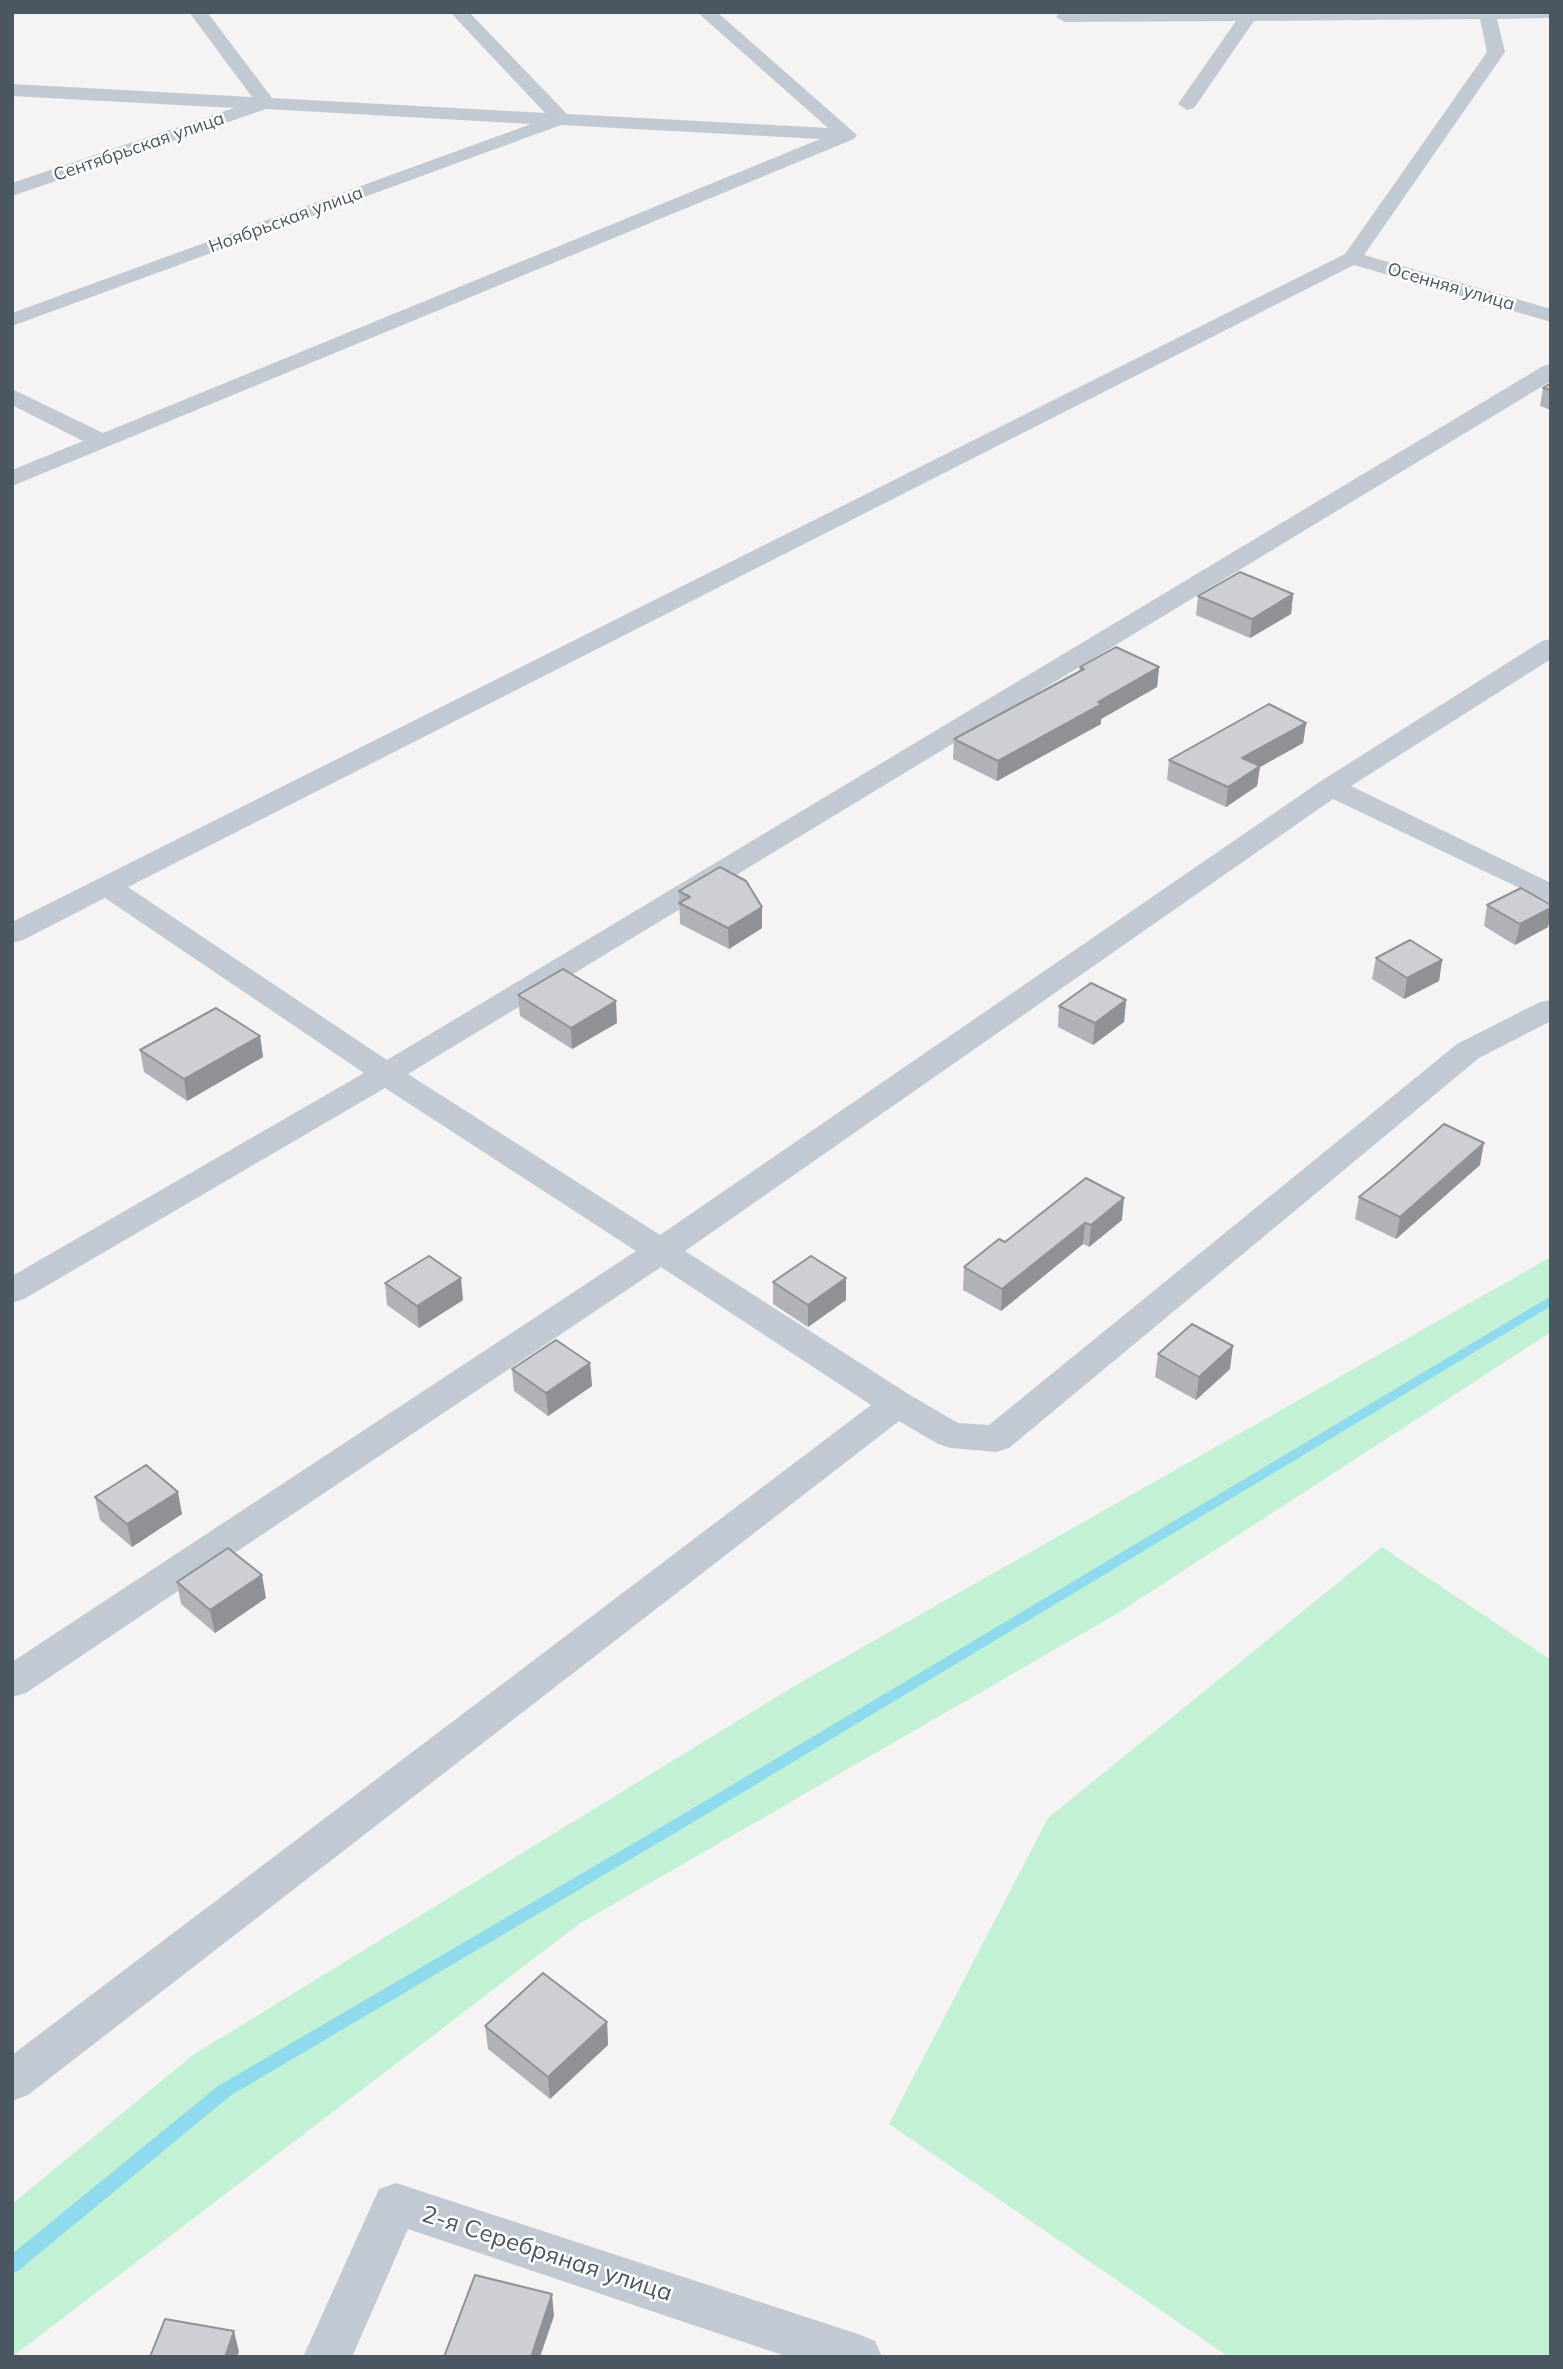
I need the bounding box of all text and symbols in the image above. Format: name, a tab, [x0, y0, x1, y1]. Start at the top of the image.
street label: Сентябрьская улица	[51, 108, 227, 186]
street label: Ноябрьская улица	[206, 182, 366, 258]
street label: Осенняя улица	[1385, 259, 1517, 315]
street label: 2-я Серебряная улица	[418, 2200, 676, 2308]

